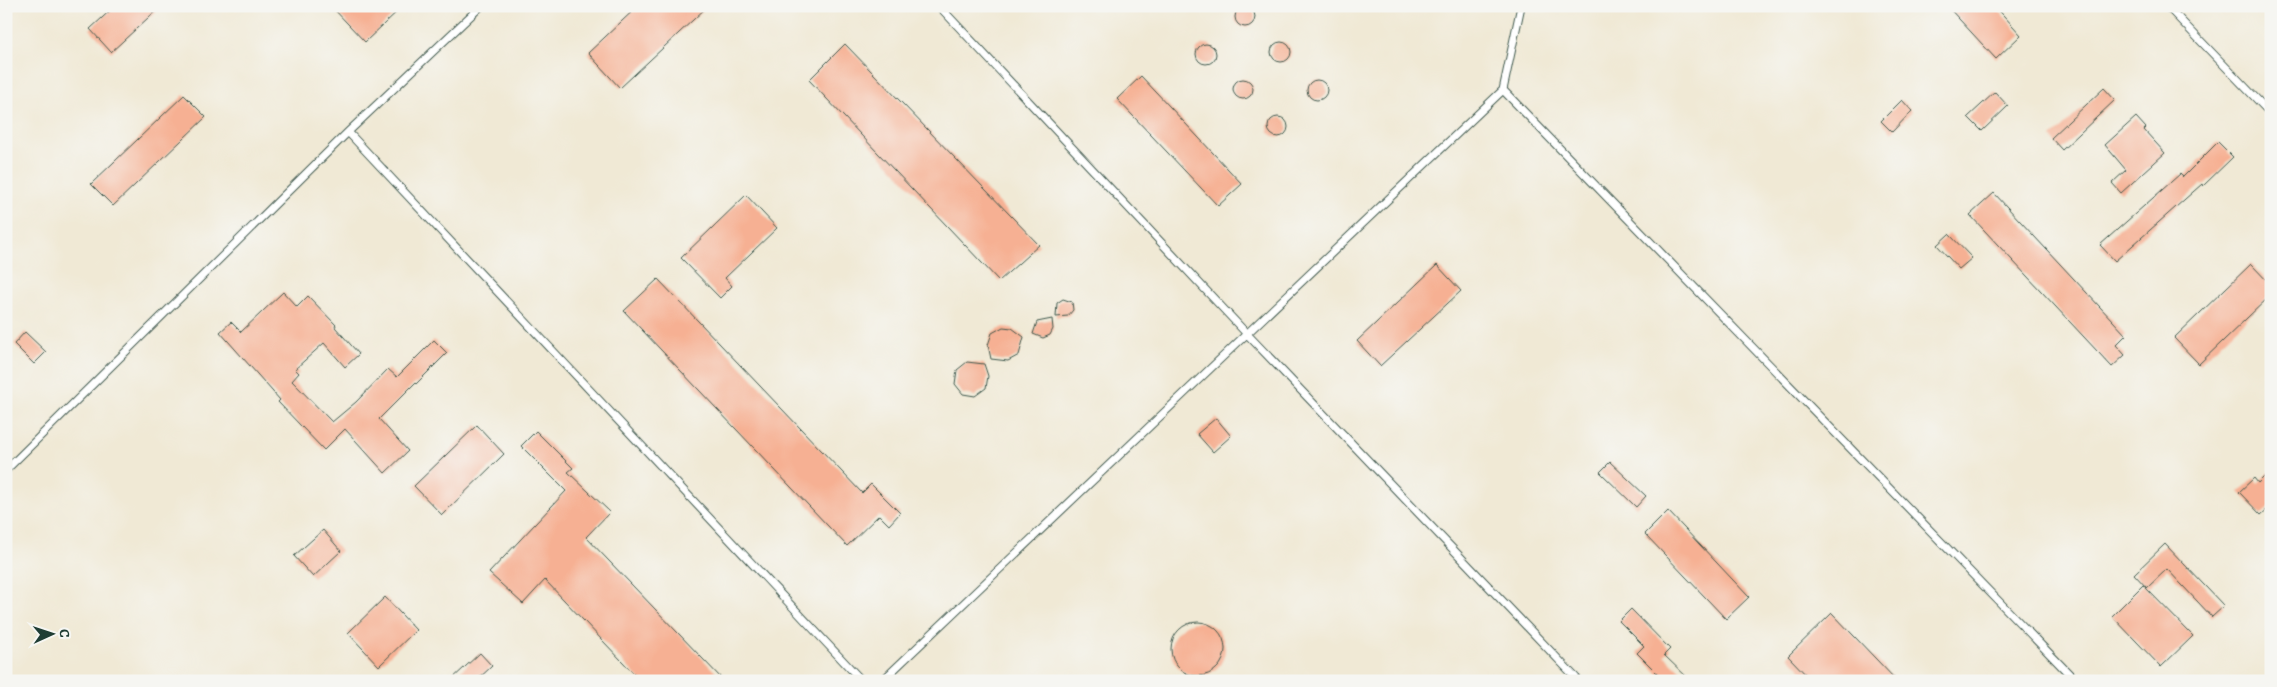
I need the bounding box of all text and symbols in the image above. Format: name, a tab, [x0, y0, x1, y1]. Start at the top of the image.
north arrow	[28, 610, 78, 660]
text: С	[55, 629, 74, 639]

